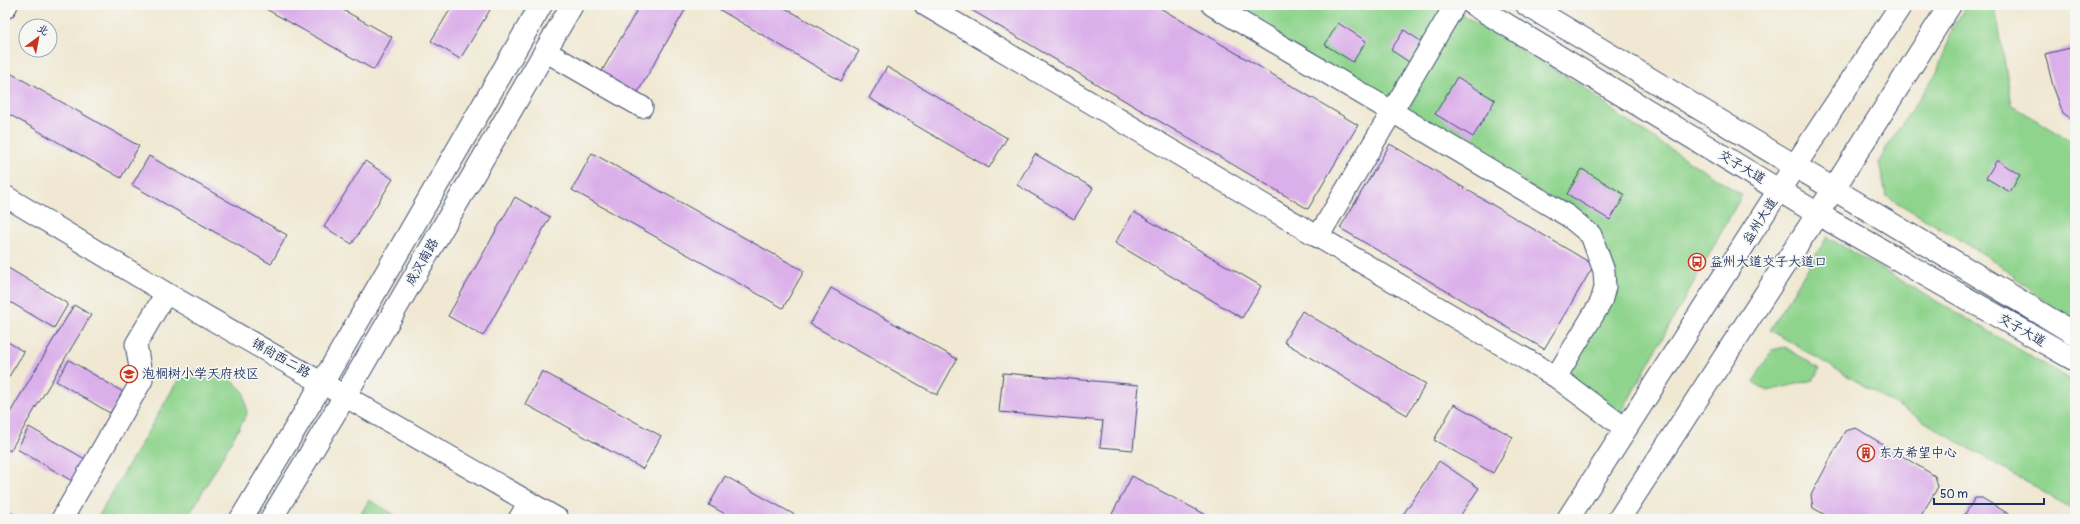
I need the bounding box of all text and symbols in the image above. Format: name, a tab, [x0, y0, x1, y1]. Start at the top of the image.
north arrow	[18, 18, 58, 58]
text: 北	[35, 22, 51, 38]
street label: 交子大道	[1716, 147, 1768, 187]
street label: 益州大道	[1739, 195, 1781, 247]
street label: 成汉南路	[402, 235, 442, 289]
bus stop icon: 益州大道交子大道口	[1687, 252, 1707, 272]
place label: 益州大道交子大道口	[1710, 254, 1827, 270]
street label: 交子大道	[1995, 310, 2049, 350]
street label: 锦尚西二路	[249, 335, 313, 381]
school or university icon: 泡桐树小学天府校区	[119, 364, 139, 384]
place label: 泡桐树小学天府校区	[142, 366, 259, 382]
building icon: 东方希望中心	[1856, 443, 1876, 463]
place label: 东方希望中心	[1879, 445, 1957, 461]
scale bar	[1934, 480, 2044, 506]
text: 50 m	[1940, 487, 1968, 502]

